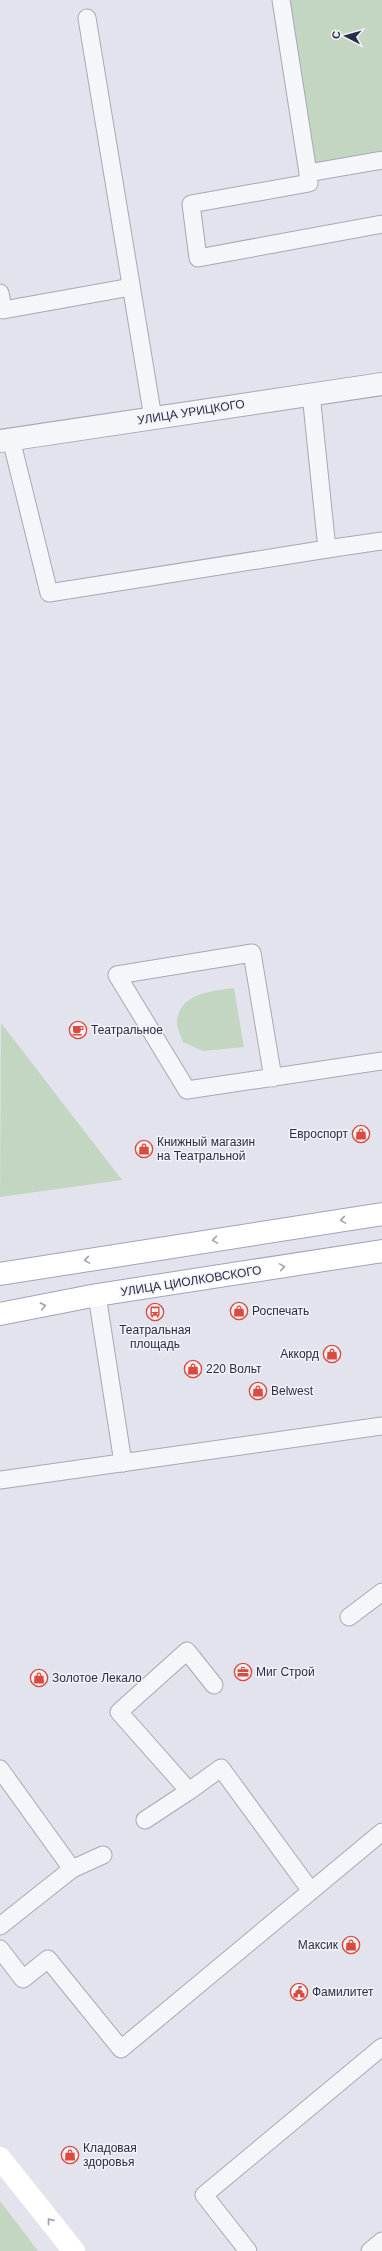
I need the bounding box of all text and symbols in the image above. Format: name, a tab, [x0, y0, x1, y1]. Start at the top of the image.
north arrow	[326, 16, 366, 56]
text: С	[330, 30, 342, 40]
street label: УЛИЦА УРИЦКОГО	[136, 397, 246, 427]
cafe icon: Театральное	[68, 1020, 88, 1040]
place label: Театральное	[91, 1023, 163, 1037]
shop icon: Евроспорт	[351, 1124, 371, 1144]
place label: Евроспорт	[289, 1127, 348, 1141]
place label: Книжный магазин на Театральной	[157, 1135, 255, 1163]
shop icon: Книжный магазин на Театральной	[134, 1139, 154, 1159]
one-way arrow	[340, 1215, 347, 1224]
one-way arrow	[212, 1235, 218, 1244]
one-way arrow	[83, 1255, 90, 1264]
street label: УЛИЦА ЦИОЛКОВСКОГО	[120, 1263, 262, 1299]
one-way arrow	[279, 1263, 285, 1272]
shop icon: Роспечать	[229, 1301, 249, 1321]
one-way arrow	[40, 1302, 46, 1310]
bus stop icon: Театральная площадь	[145, 1302, 165, 1322]
place label: Роспечать	[252, 1304, 309, 1318]
place label: Театральная площадь	[119, 1323, 191, 1351]
shop icon: Аккорд	[322, 1344, 342, 1364]
place label: Аккорд	[280, 1347, 319, 1361]
shop icon: 220 Вольт	[183, 1359, 203, 1379]
place label: 220 Вольт	[206, 1362, 262, 1376]
shop icon: Belwest	[248, 1381, 268, 1401]
place label: Belwest	[271, 1384, 314, 1398]
office icon: Миг Строй	[233, 1662, 253, 1682]
place label: Миг Строй	[256, 1665, 315, 1679]
shop icon: Золотое Лекало	[29, 1668, 49, 1688]
place label: Золотое Лекало	[52, 1671, 142, 1685]
shop icon: Максик	[341, 1935, 361, 1955]
place label: Максик	[298, 1938, 339, 1952]
public building icon: Фамилитет	[289, 1982, 309, 2002]
place label: Фамилитет	[312, 1985, 374, 1999]
place label: Кладовая здоровья	[83, 2141, 137, 2169]
shop icon: Кладовая здоровья	[60, 2145, 80, 2165]
one-way arrow	[48, 2218, 55, 2225]

